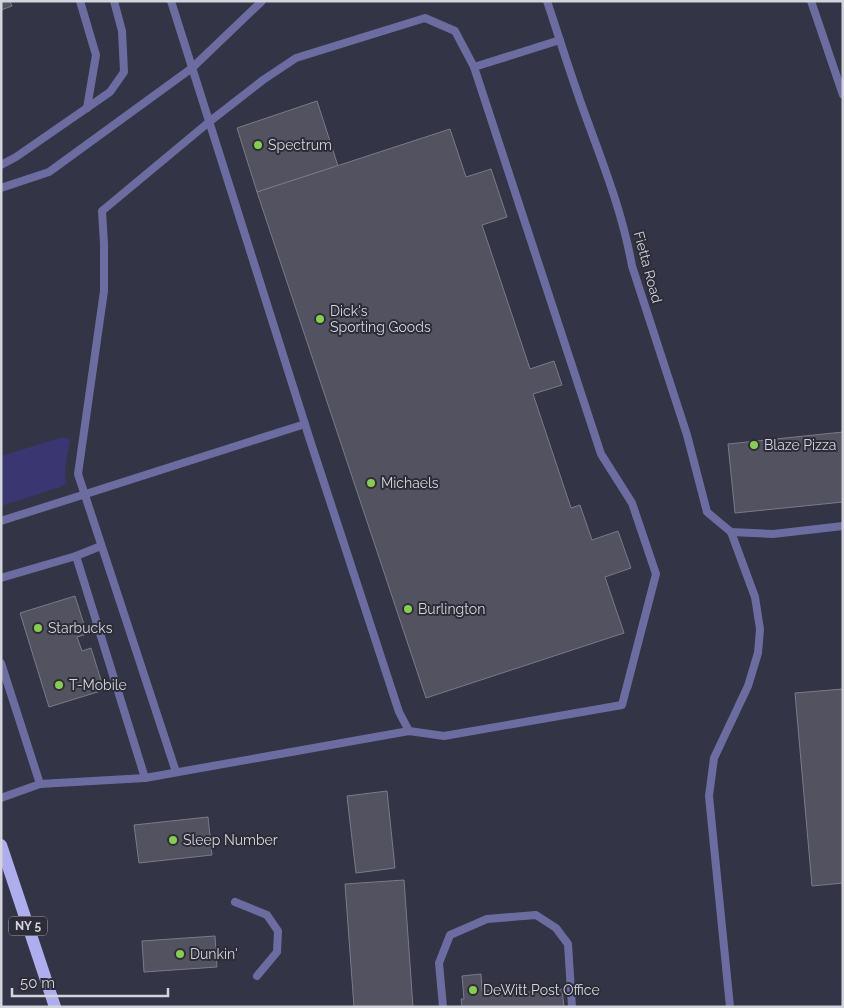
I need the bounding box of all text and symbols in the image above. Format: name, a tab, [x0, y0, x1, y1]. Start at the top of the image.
place label: Spectrum	[268, 137, 332, 153]
marker: Spectrum	[252, 139, 264, 151]
street label: Fietta Road	[631, 229, 665, 305]
place label: Dick's Sporting Goods	[330, 303, 431, 335]
marker: Dick's Sporting Goods	[314, 313, 326, 325]
place label: Blaze Pizza	[764, 437, 836, 453]
marker: Blaze Pizza	[748, 439, 760, 451]
place label: Michaels	[381, 475, 439, 491]
marker: Michaels	[365, 477, 377, 489]
place label: Burlington	[418, 601, 485, 617]
marker: Burlington	[402, 603, 414, 615]
place label: Starbucks	[48, 620, 113, 636]
marker: Starbucks	[32, 622, 44, 634]
place label: T-Mobile	[69, 677, 127, 693]
marker: T-Mobile	[53, 679, 65, 691]
place label: Sleep Number	[183, 832, 278, 848]
marker: Sleep Number	[167, 834, 179, 846]
road number: NY 5	[9, 916, 47, 936]
place label: Dunkin'	[190, 946, 238, 962]
marker: Dunkin'	[174, 948, 186, 960]
scale bar	[12, 966, 169, 998]
text: 50 m	[20, 974, 55, 992]
place label: DeWitt Post Office	[483, 982, 600, 998]
marker: DeWitt Post Office	[467, 984, 479, 996]

